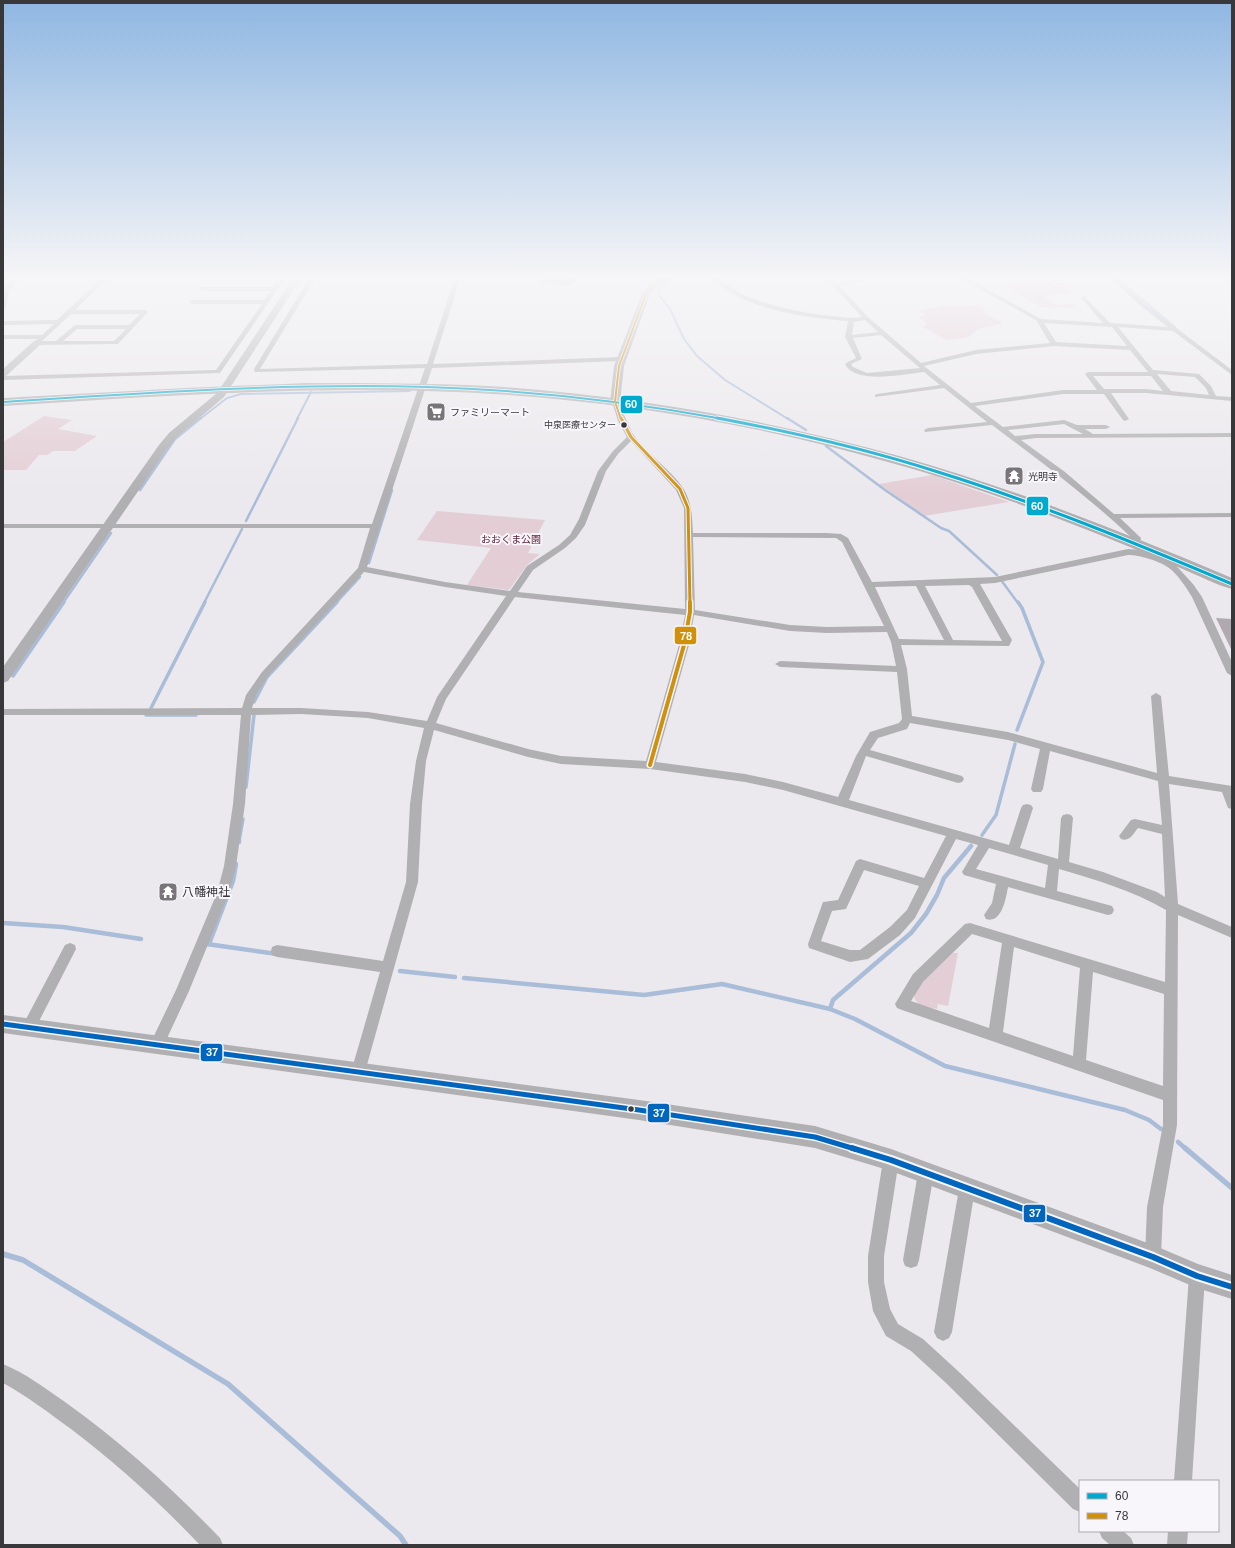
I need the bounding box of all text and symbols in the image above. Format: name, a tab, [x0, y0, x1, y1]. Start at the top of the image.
line badge: 60	[620, 395, 643, 414]
text: 60	[625, 398, 637, 410]
supermarket icon: ファミリーマート	[425, 401, 447, 423]
place label: ファミリーマート	[450, 407, 530, 418]
place label: 中泉医療センター	[544, 420, 616, 430]
marker: 中泉医療センター	[619, 420, 629, 430]
temple icon: 光明寺	[1003, 465, 1025, 487]
place label: 光明寺	[1028, 471, 1058, 482]
line badge: 60	[1026, 496, 1049, 516]
text: 60	[1031, 500, 1043, 512]
park label: おおくま公園	[481, 534, 541, 545]
line badge: 78	[674, 626, 697, 645]
text: 78	[680, 630, 692, 642]
temple icon: 八幡神社	[157, 881, 179, 903]
place label: 八幡神社	[182, 885, 230, 899]
line badge: 37	[200, 1043, 223, 1062]
text: 37	[206, 1046, 218, 1058]
line badge: 37	[647, 1103, 670, 1123]
unlabelled marker	[626, 1104, 636, 1114]
text: 37	[653, 1107, 665, 1119]
line badge: 37	[1023, 1204, 1046, 1223]
text: 37	[1029, 1207, 1041, 1219]
legend	[1079, 1480, 1219, 1532]
text: 60	[1115, 1489, 1129, 1503]
text: 78	[1115, 1509, 1129, 1523]

